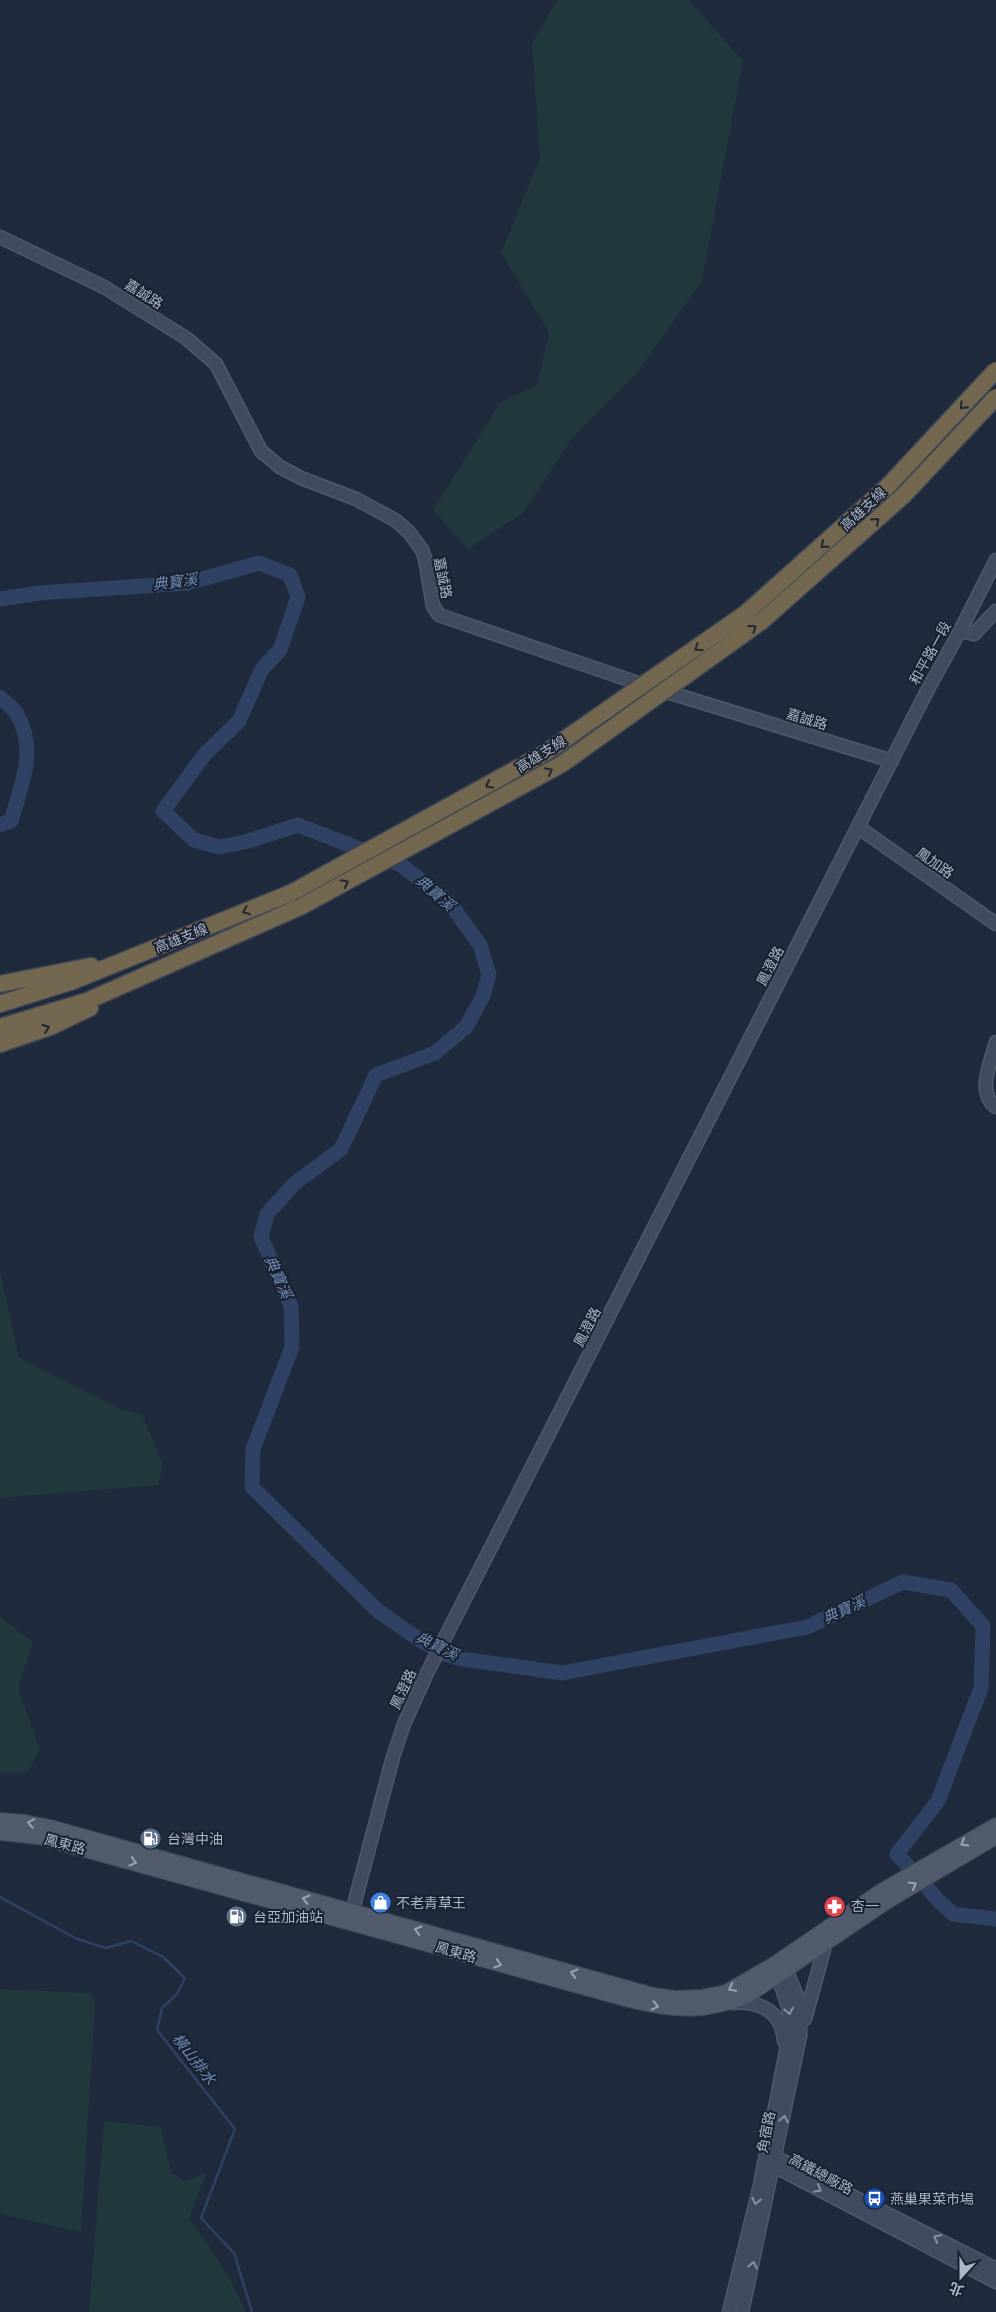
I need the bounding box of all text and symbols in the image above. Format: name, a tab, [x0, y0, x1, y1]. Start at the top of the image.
street label: 嘉誠路	[121, 276, 166, 313]
one-way arrow	[960, 400, 969, 409]
street label: 高雄支線	[837, 484, 890, 535]
one-way arrow	[871, 518, 880, 527]
one-way arrow	[820, 539, 829, 548]
street label: 嘉誠路	[430, 556, 455, 600]
water label: 典寶溪	[152, 570, 200, 594]
street label: 和平路一段	[906, 619, 955, 688]
one-way arrow	[748, 625, 757, 634]
one-way arrow	[694, 642, 704, 651]
street label: 嘉誠路	[784, 705, 829, 734]
street label: 高雄支線	[513, 732, 570, 776]
one-way arrow	[543, 767, 552, 777]
one-way arrow	[485, 778, 494, 788]
street label: 鳳加路	[913, 844, 957, 882]
water label: 典寶溪	[412, 871, 459, 916]
one-way arrow	[340, 879, 349, 889]
one-way arrow	[242, 905, 251, 915]
street label: 高雄支線	[152, 920, 210, 957]
street label: 鳳澄路	[753, 944, 788, 989]
one-way arrow	[41, 1024, 50, 1034]
water label: 典寶溪	[261, 1253, 296, 1303]
street label: 鳳澄路	[570, 1305, 605, 1350]
water label: 典寶溪	[820, 1591, 870, 1628]
water label: 典寶溪	[413, 1628, 463, 1665]
street label: 鳳澄路	[387, 1667, 420, 1712]
one-way arrow	[27, 1819, 36, 1829]
fuel station icon: 台灣中油	[139, 1827, 163, 1851]
street label: 鳳東路	[42, 1831, 87, 1858]
place label: 台灣中油	[167, 1831, 223, 1848]
one-way arrow	[961, 1837, 970, 1847]
one-way arrow	[128, 1857, 136, 1867]
one-way arrow	[908, 1882, 917, 1892]
shop icon: 不老青草王	[368, 1891, 392, 1915]
one-way arrow	[302, 1894, 311, 1904]
pharmacy icon: 杏一	[823, 1894, 847, 1918]
place label: 不老青草王	[396, 1895, 466, 1912]
place label: 杏一	[851, 1898, 879, 1915]
fuel station icon: 台亞加油站	[225, 1905, 249, 1929]
place label: 台亞加油站	[253, 1909, 323, 1926]
one-way arrow	[414, 1925, 422, 1935]
street label: 鳳東路	[433, 1939, 478, 1966]
one-way arrow	[493, 1958, 501, 1968]
one-way arrow	[570, 1968, 579, 1979]
one-way arrow	[728, 1982, 737, 1992]
one-way arrow	[650, 2000, 659, 2011]
one-way arrow	[784, 2006, 794, 2015]
water label: 橫山排水	[168, 2030, 220, 2089]
street label: 角宿路	[754, 2110, 779, 2154]
one-way arrow	[778, 2114, 788, 2123]
street label: 高鐵總廠路	[786, 2151, 856, 2198]
one-way arrow	[812, 2183, 821, 2193]
bus stop icon: 燕巢果菜市場	[862, 2187, 886, 2211]
place label: 燕巢果菜市場	[890, 2191, 974, 2208]
one-way arrow	[751, 2196, 762, 2205]
one-way arrow	[933, 2234, 942, 2244]
north arrow	[936, 2252, 986, 2302]
one-way arrow	[748, 2260, 758, 2269]
text: 北	[947, 2278, 966, 2299]

